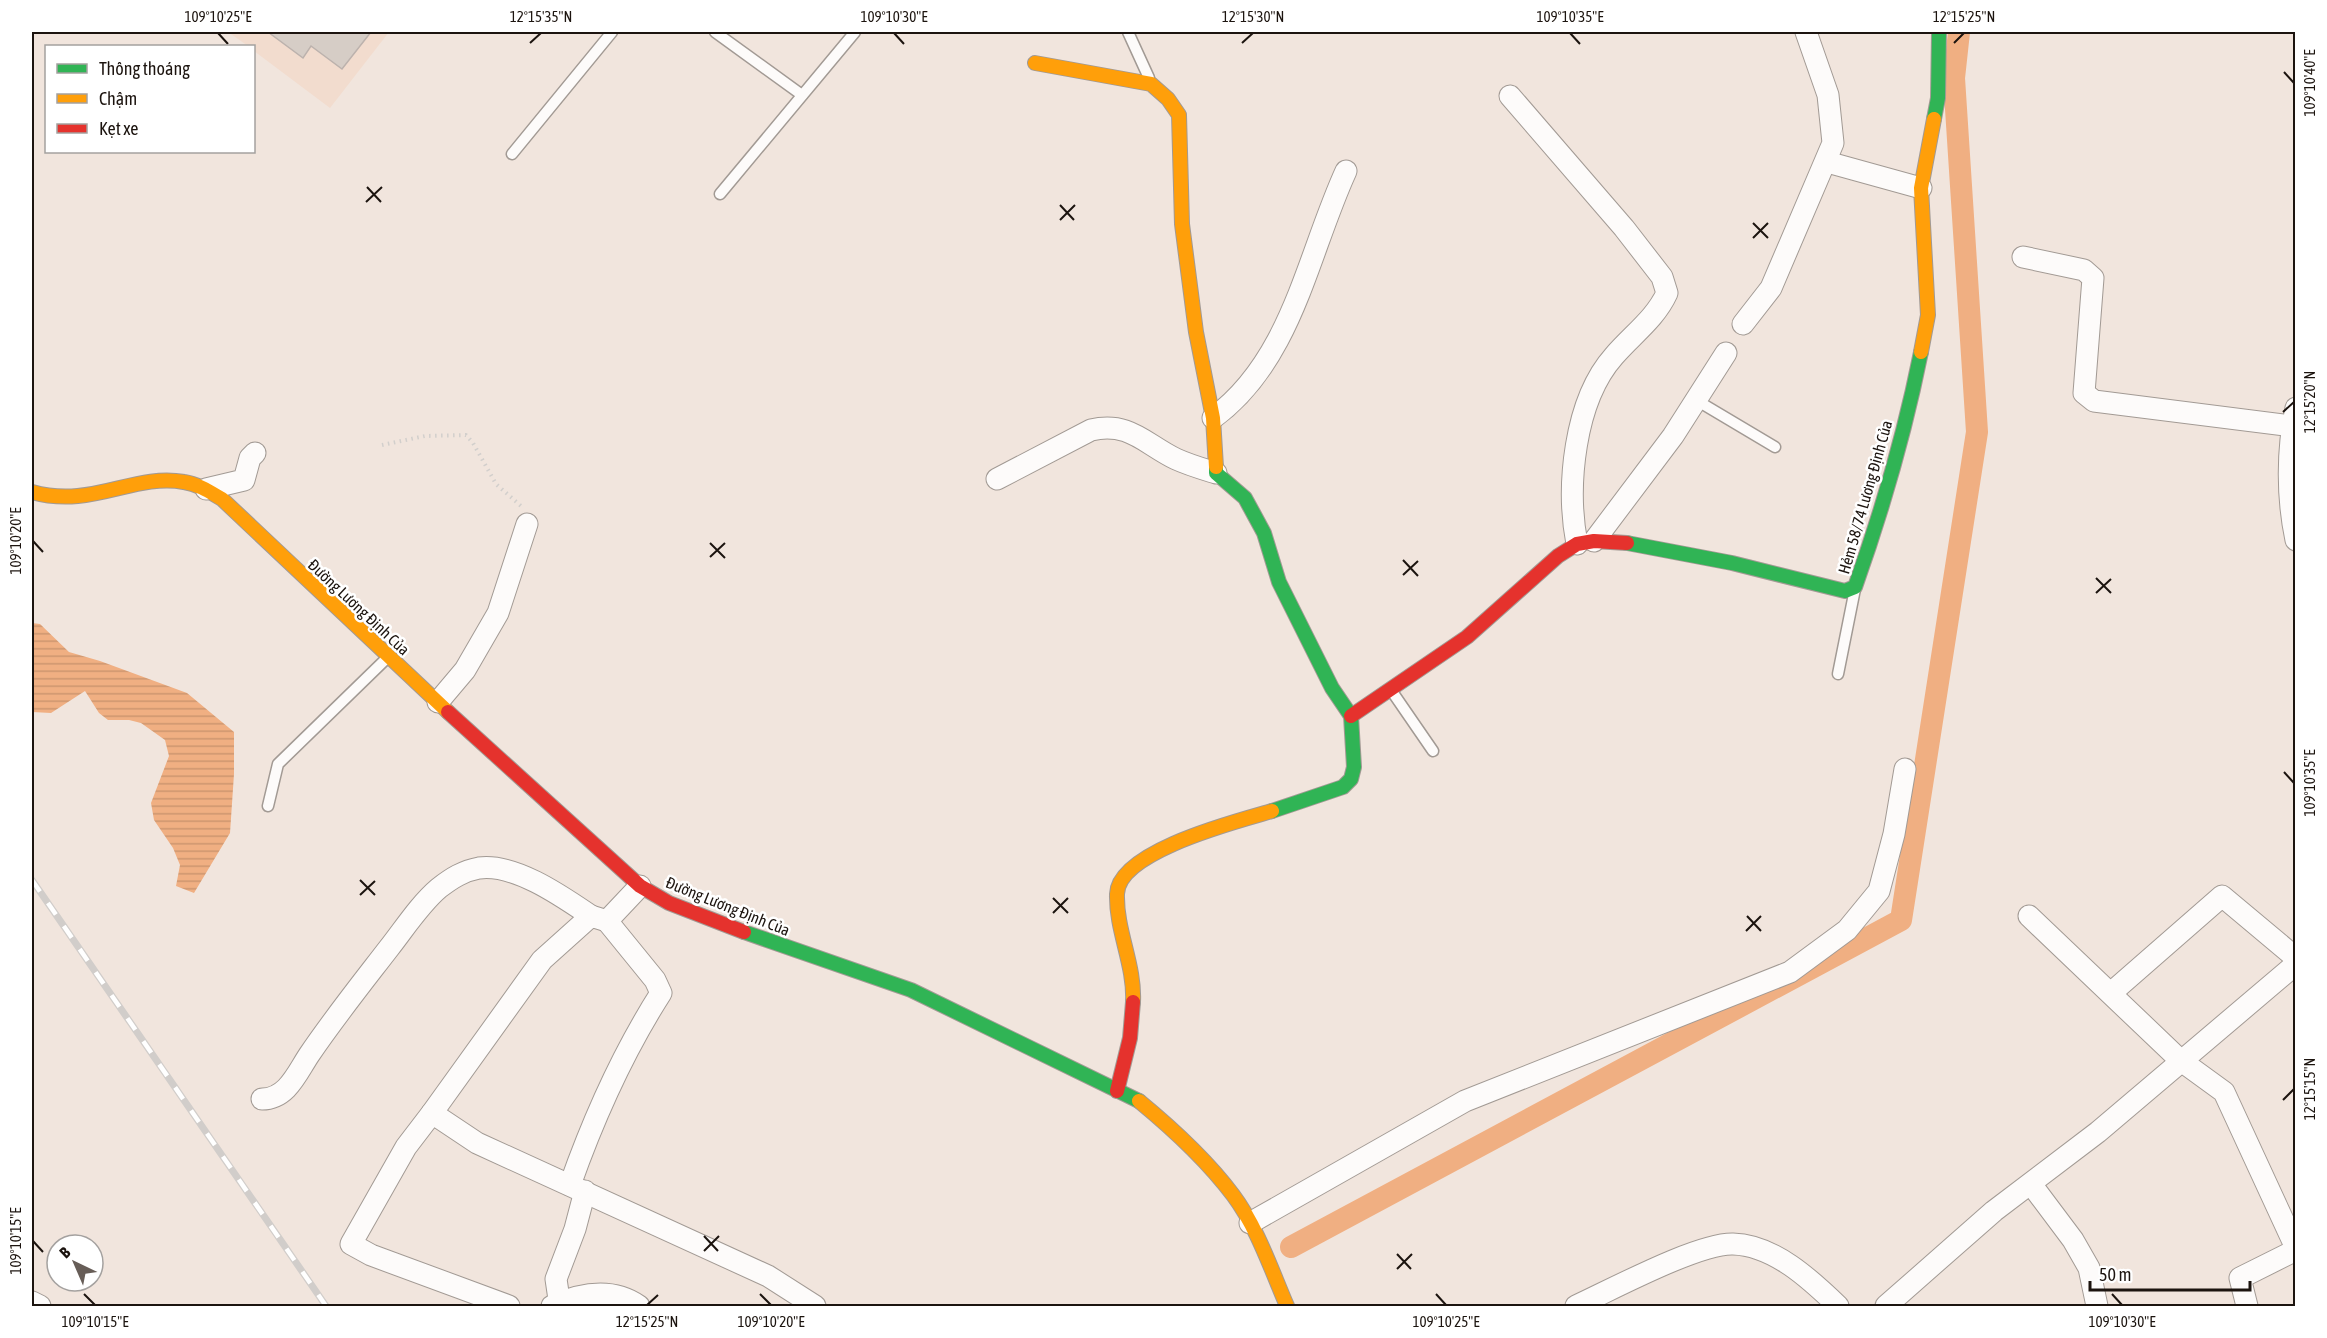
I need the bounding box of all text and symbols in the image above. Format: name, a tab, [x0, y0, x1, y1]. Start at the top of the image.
text: 109°10'25"E	[184, 8, 252, 25]
text: 12°15'35"N	[510, 8, 572, 25]
text: 109°10'30"E	[860, 8, 928, 25]
text: 12°15'30"N	[1222, 8, 1284, 25]
text: 109°10'35"E	[1536, 8, 1604, 25]
text: 12°15'25"N	[1933, 8, 1995, 25]
legend	[45, 45, 255, 153]
text: 109°10'40"E	[2301, 49, 2318, 117]
text: Thông thoáng	[99, 58, 190, 79]
text: Chậm	[99, 88, 137, 109]
text: Kẹt xe	[99, 118, 139, 139]
text: 12°15'20"N	[2301, 371, 2318, 433]
street label: Hẻm 58/74 Lương Định Của	[1834, 418, 1897, 576]
text: 109°10'20"E	[7, 507, 24, 575]
street label: Đường Lương Định Của	[304, 555, 413, 659]
text: 109°10'35"E	[2301, 749, 2318, 817]
street label: Đường Lương Định Của	[663, 873, 793, 940]
text: 12°15'15"N	[2301, 1058, 2318, 1120]
text: 109°10'15"E	[7, 1207, 24, 1275]
north arrow	[45, 1233, 105, 1293]
text: B	[56, 1243, 74, 1261]
scale bar	[2090, 1254, 2250, 1292]
text: 50 m	[2099, 1264, 2131, 1285]
text: 109°10'15"E	[61, 1313, 129, 1330]
text: 12°15'25"N	[616, 1313, 678, 1330]
text: 109°10'20"E	[737, 1313, 805, 1330]
text: 109°10'25"E	[1412, 1313, 1480, 1330]
text: 109°10'30"E	[2088, 1313, 2156, 1330]

